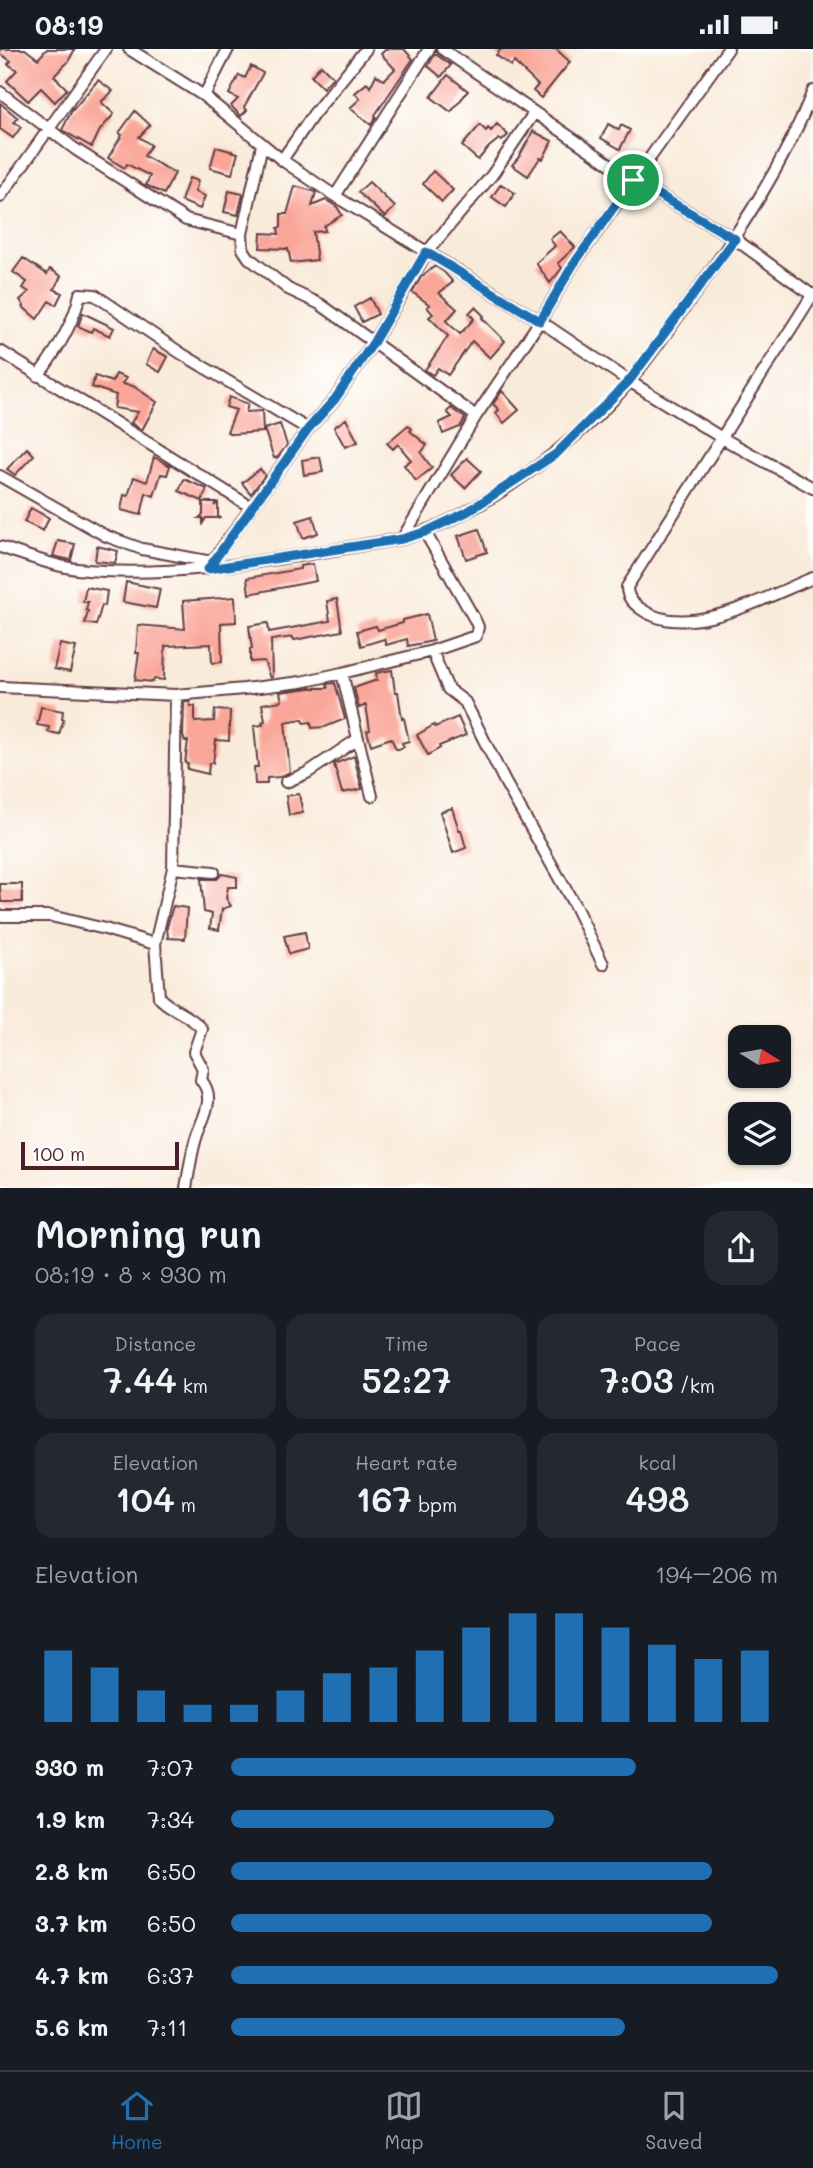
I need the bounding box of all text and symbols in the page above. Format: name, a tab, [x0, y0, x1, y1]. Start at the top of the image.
text: 08:19	[35, 8, 103, 42]
pin	[603, 150, 663, 210]
icon: arrive	[614, 161, 652, 199]
north arrow	[728, 1025, 791, 1089]
map controls	[728, 1025, 791, 1165]
button: layers	[728, 1102, 791, 1165]
scale bar	[21, 1139, 178, 1171]
text: 100 m	[32, 1141, 85, 1166]
text: Morning run	[35, 1208, 262, 1258]
button: share	[704, 1211, 778, 1285]
text: 08:19 · 8 × 930 m	[35, 1259, 227, 1289]
text: Distance	[115, 1331, 196, 1356]
text: Time	[385, 1331, 428, 1356]
text: Pace	[634, 1331, 681, 1356]
text: 7.44	[103, 1356, 177, 1402]
text: 52:27	[361, 1356, 452, 1402]
text: 7:03	[600, 1356, 674, 1402]
text: km	[177, 1373, 208, 1398]
text: /km	[674, 1373, 715, 1398]
text: Elevation	[113, 1450, 198, 1475]
text: Heart rate	[355, 1450, 458, 1475]
text: kcal	[639, 1450, 676, 1475]
text: 104	[115, 1475, 175, 1521]
text: 167	[356, 1475, 412, 1521]
text: 498	[625, 1475, 690, 1521]
text: m	[175, 1492, 196, 1517]
text: bpm	[412, 1492, 457, 1517]
text: Elevation	[35, 1559, 138, 1589]
text: 194–206 m	[655, 1559, 778, 1589]
text: 930 m	[35, 1752, 104, 1782]
text: 7:07	[147, 1752, 194, 1782]
text: 1.9 km	[35, 1804, 105, 1834]
text: 7:34	[147, 1804, 194, 1834]
text: 2.8 km	[35, 1856, 108, 1886]
text: 6:50	[147, 1856, 196, 1886]
text: 3.7 km	[35, 1908, 108, 1938]
text: 6:50	[147, 1908, 196, 1938]
text: 4.7 km	[35, 1960, 108, 1990]
text: 6:37	[147, 1960, 194, 1990]
text: 5.6 km	[35, 2012, 108, 2042]
text: 7:11	[147, 2012, 187, 2042]
tab: Home	[111, 2087, 163, 2154]
tab: Map	[385, 2087, 423, 2154]
tab: Saved	[646, 2087, 702, 2154]

